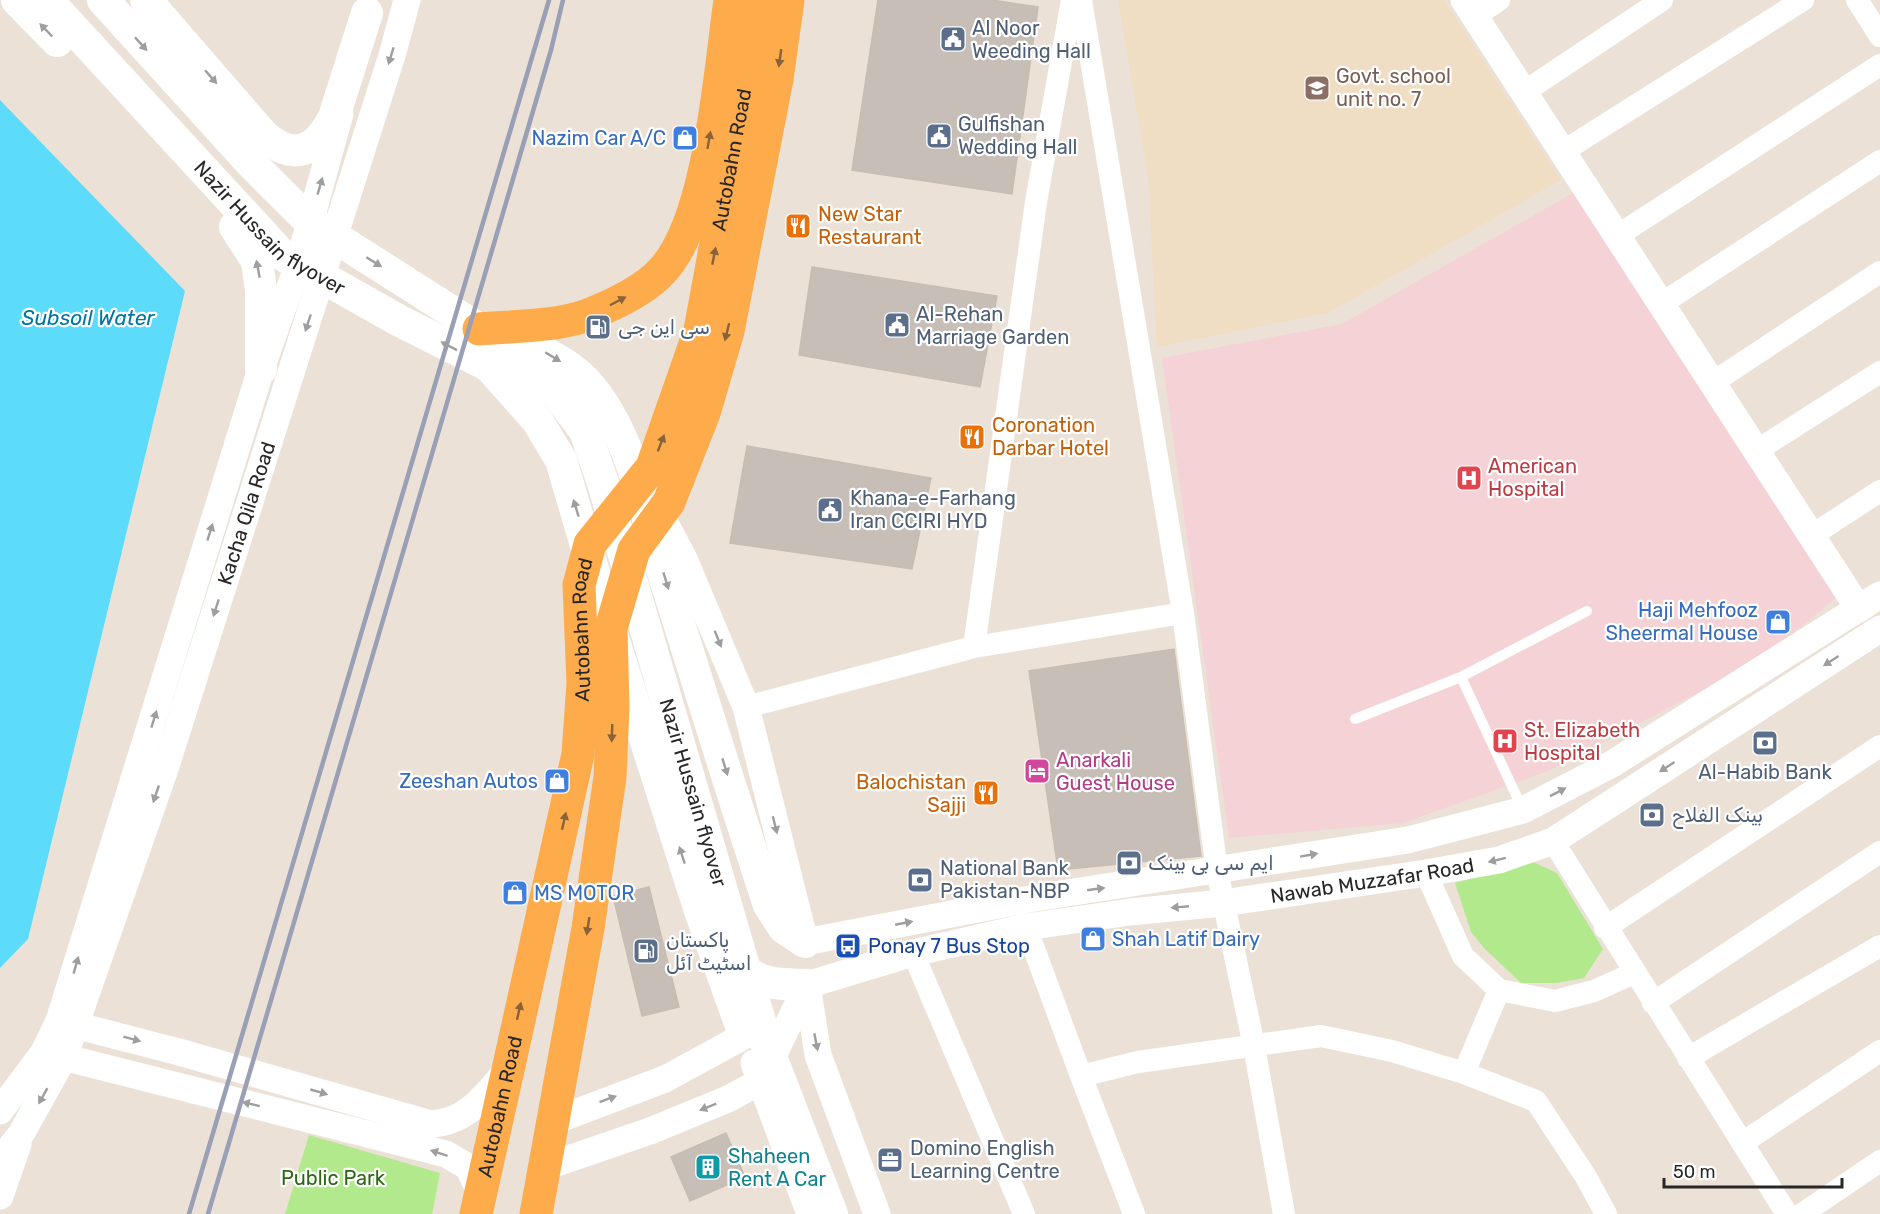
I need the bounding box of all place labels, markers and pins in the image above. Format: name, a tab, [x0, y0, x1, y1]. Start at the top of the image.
place label: Al Noor Weeding Hall	[972, 16, 1091, 63]
public building icon: Al Noor Weeding Hall	[938, 24, 968, 54]
place label: Govt. school unit no. 7	[1336, 64, 1451, 111]
school or university icon: Govt. school unit no. 7	[1302, 73, 1332, 103]
place label: Gulfishan Wedding Hall	[958, 112, 1077, 159]
public building icon: Gulfishan Wedding Hall	[924, 121, 954, 151]
shop icon: Nazim Car A/C	[670, 123, 700, 153]
place label: Nazim Car A/C	[532, 126, 666, 150]
place label: New Star Restaurant	[818, 202, 922, 249]
restaurant icon: New Star Restaurant	[783, 211, 813, 241]
place label: Al-Rehan Marriage Garden	[916, 302, 1069, 349]
public building icon: Al-Rehan Marriage Garden	[882, 310, 912, 340]
fuel station icon: سی این جی	[583, 312, 613, 342]
place label: سی این جی	[618, 315, 710, 339]
place label: Coronation Darbar Hotel	[992, 413, 1109, 460]
restaurant icon: Coronation Darbar Hotel	[957, 422, 987, 452]
place label: American Hospital	[1488, 454, 1577, 501]
hospital icon: American Hospital	[1454, 463, 1484, 493]
place label: Khana-e-Farhang Iran CCIRI HYD	[850, 486, 1016, 533]
public building icon: Khana-e-Farhang Iran CCIRI HYD	[815, 495, 845, 525]
place label: Haji Mehfooz Sheermal House	[1606, 598, 1758, 645]
shop icon: Haji Mehfooz Sheermal House	[1763, 607, 1793, 637]
place label: St. Elizabeth Hospital	[1524, 718, 1640, 765]
hospital icon: St. Elizabeth Hospital	[1490, 726, 1520, 756]
bank icon: Al-Habib Bank	[1750, 728, 1780, 758]
place label: Anarkali Guest House	[1056, 748, 1175, 795]
hotel icon: Anarkali Guest House	[1022, 756, 1052, 786]
place label: Al-Habib Bank	[1698, 760, 1832, 784]
shop icon: Zeeshan Autos	[542, 766, 572, 796]
place label: Zeeshan Autos	[399, 769, 538, 793]
place label: Balochistan Sajji	[856, 770, 966, 817]
restaurant icon: Balochistan Sajji	[971, 778, 1001, 808]
bank icon: بینک الفلاح	[1637, 800, 1667, 830]
place label: بینک الفلاح	[1672, 803, 1763, 829]
bank icon: ایم سی بی بینک	[1114, 848, 1144, 878]
place label: ایم سی بی بینک	[1148, 851, 1274, 876]
place label: National Bank Pakistan-NBP	[940, 856, 1070, 903]
bank icon: National Bank Pakistan-NBP	[905, 865, 935, 895]
shop icon: MS MOTOR	[500, 878, 530, 908]
place label: MS MOTOR	[534, 881, 634, 905]
shop icon: Shah Latif Dairy	[1078, 924, 1108, 954]
place label: Shah Latif Dairy	[1112, 927, 1260, 951]
place label: پاکستان اسٹیٹ آئل	[666, 928, 751, 975]
bus stop icon: Ponay 7 Bus Stop	[833, 931, 863, 961]
place label: Ponay 7 Bus Stop	[868, 934, 1030, 958]
fuel station icon: پاکستان اسٹیٹ آئل	[631, 936, 661, 966]
place label: Domino English Learning Centre	[910, 1136, 1060, 1183]
place label: Shaheen Rent A Car	[728, 1144, 826, 1191]
office icon: Domino English Learning Centre	[875, 1145, 905, 1175]
building icon: Shaheen Rent A Car	[693, 1152, 723, 1182]

